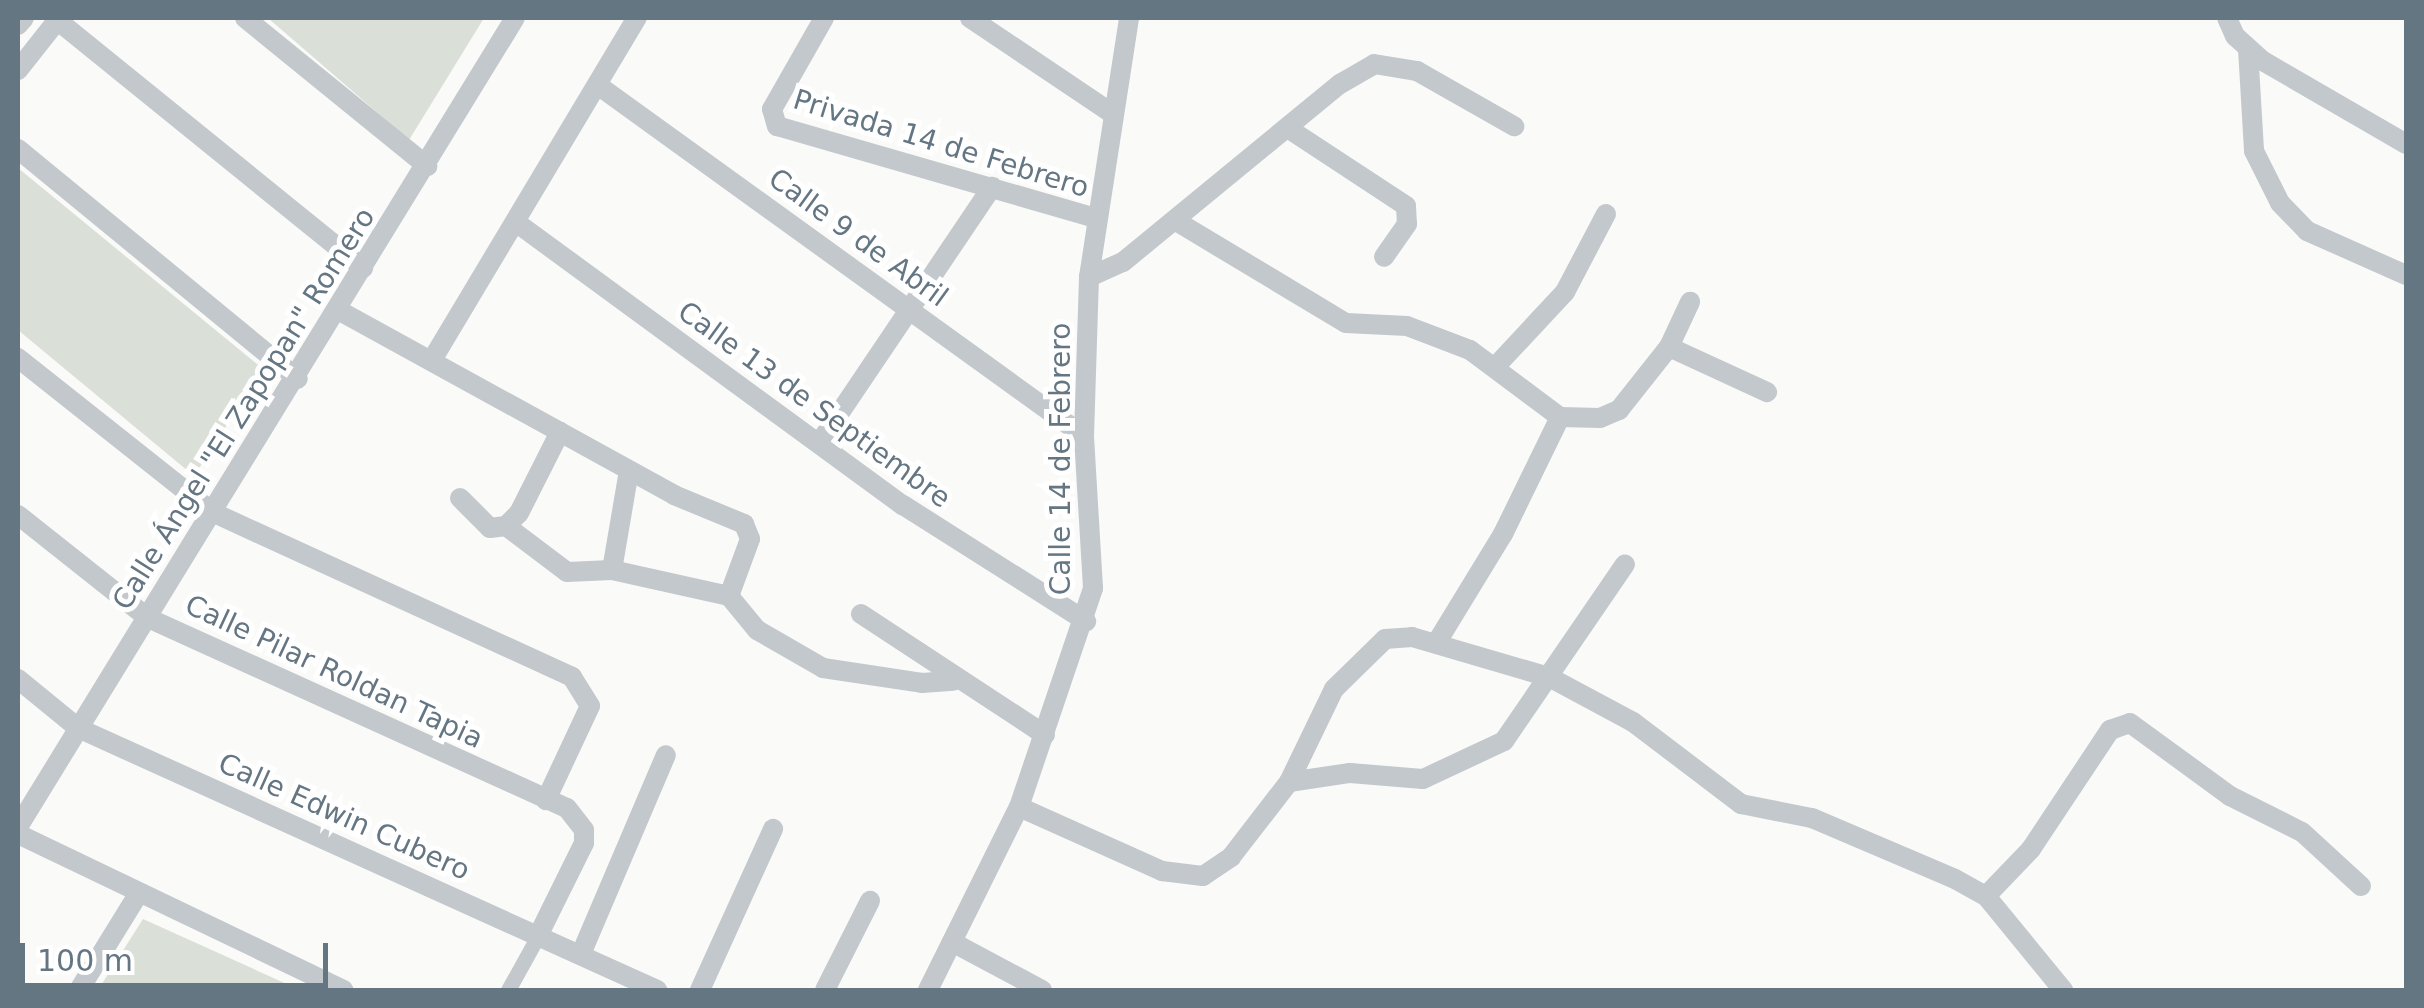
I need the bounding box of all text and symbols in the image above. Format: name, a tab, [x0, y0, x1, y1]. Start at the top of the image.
street label: Privada 14 de Febrero	[789, 83, 1093, 205]
street label: Calle 9 de Abril	[762, 162, 954, 314]
street label: Calle Ángel "El Zapopan" Romero	[106, 202, 382, 616]
street label: Calle 13 de Septiembre	[671, 295, 957, 515]
street label: Calle 14 de Febrero	[1044, 323, 1078, 595]
street label: Calle Pilar Roldan Tapia	[180, 588, 488, 756]
street label: Calle Edwin Cubero	[213, 746, 475, 888]
scale bar	[25, 923, 332, 985]
text: 100 m	[37, 943, 133, 978]

